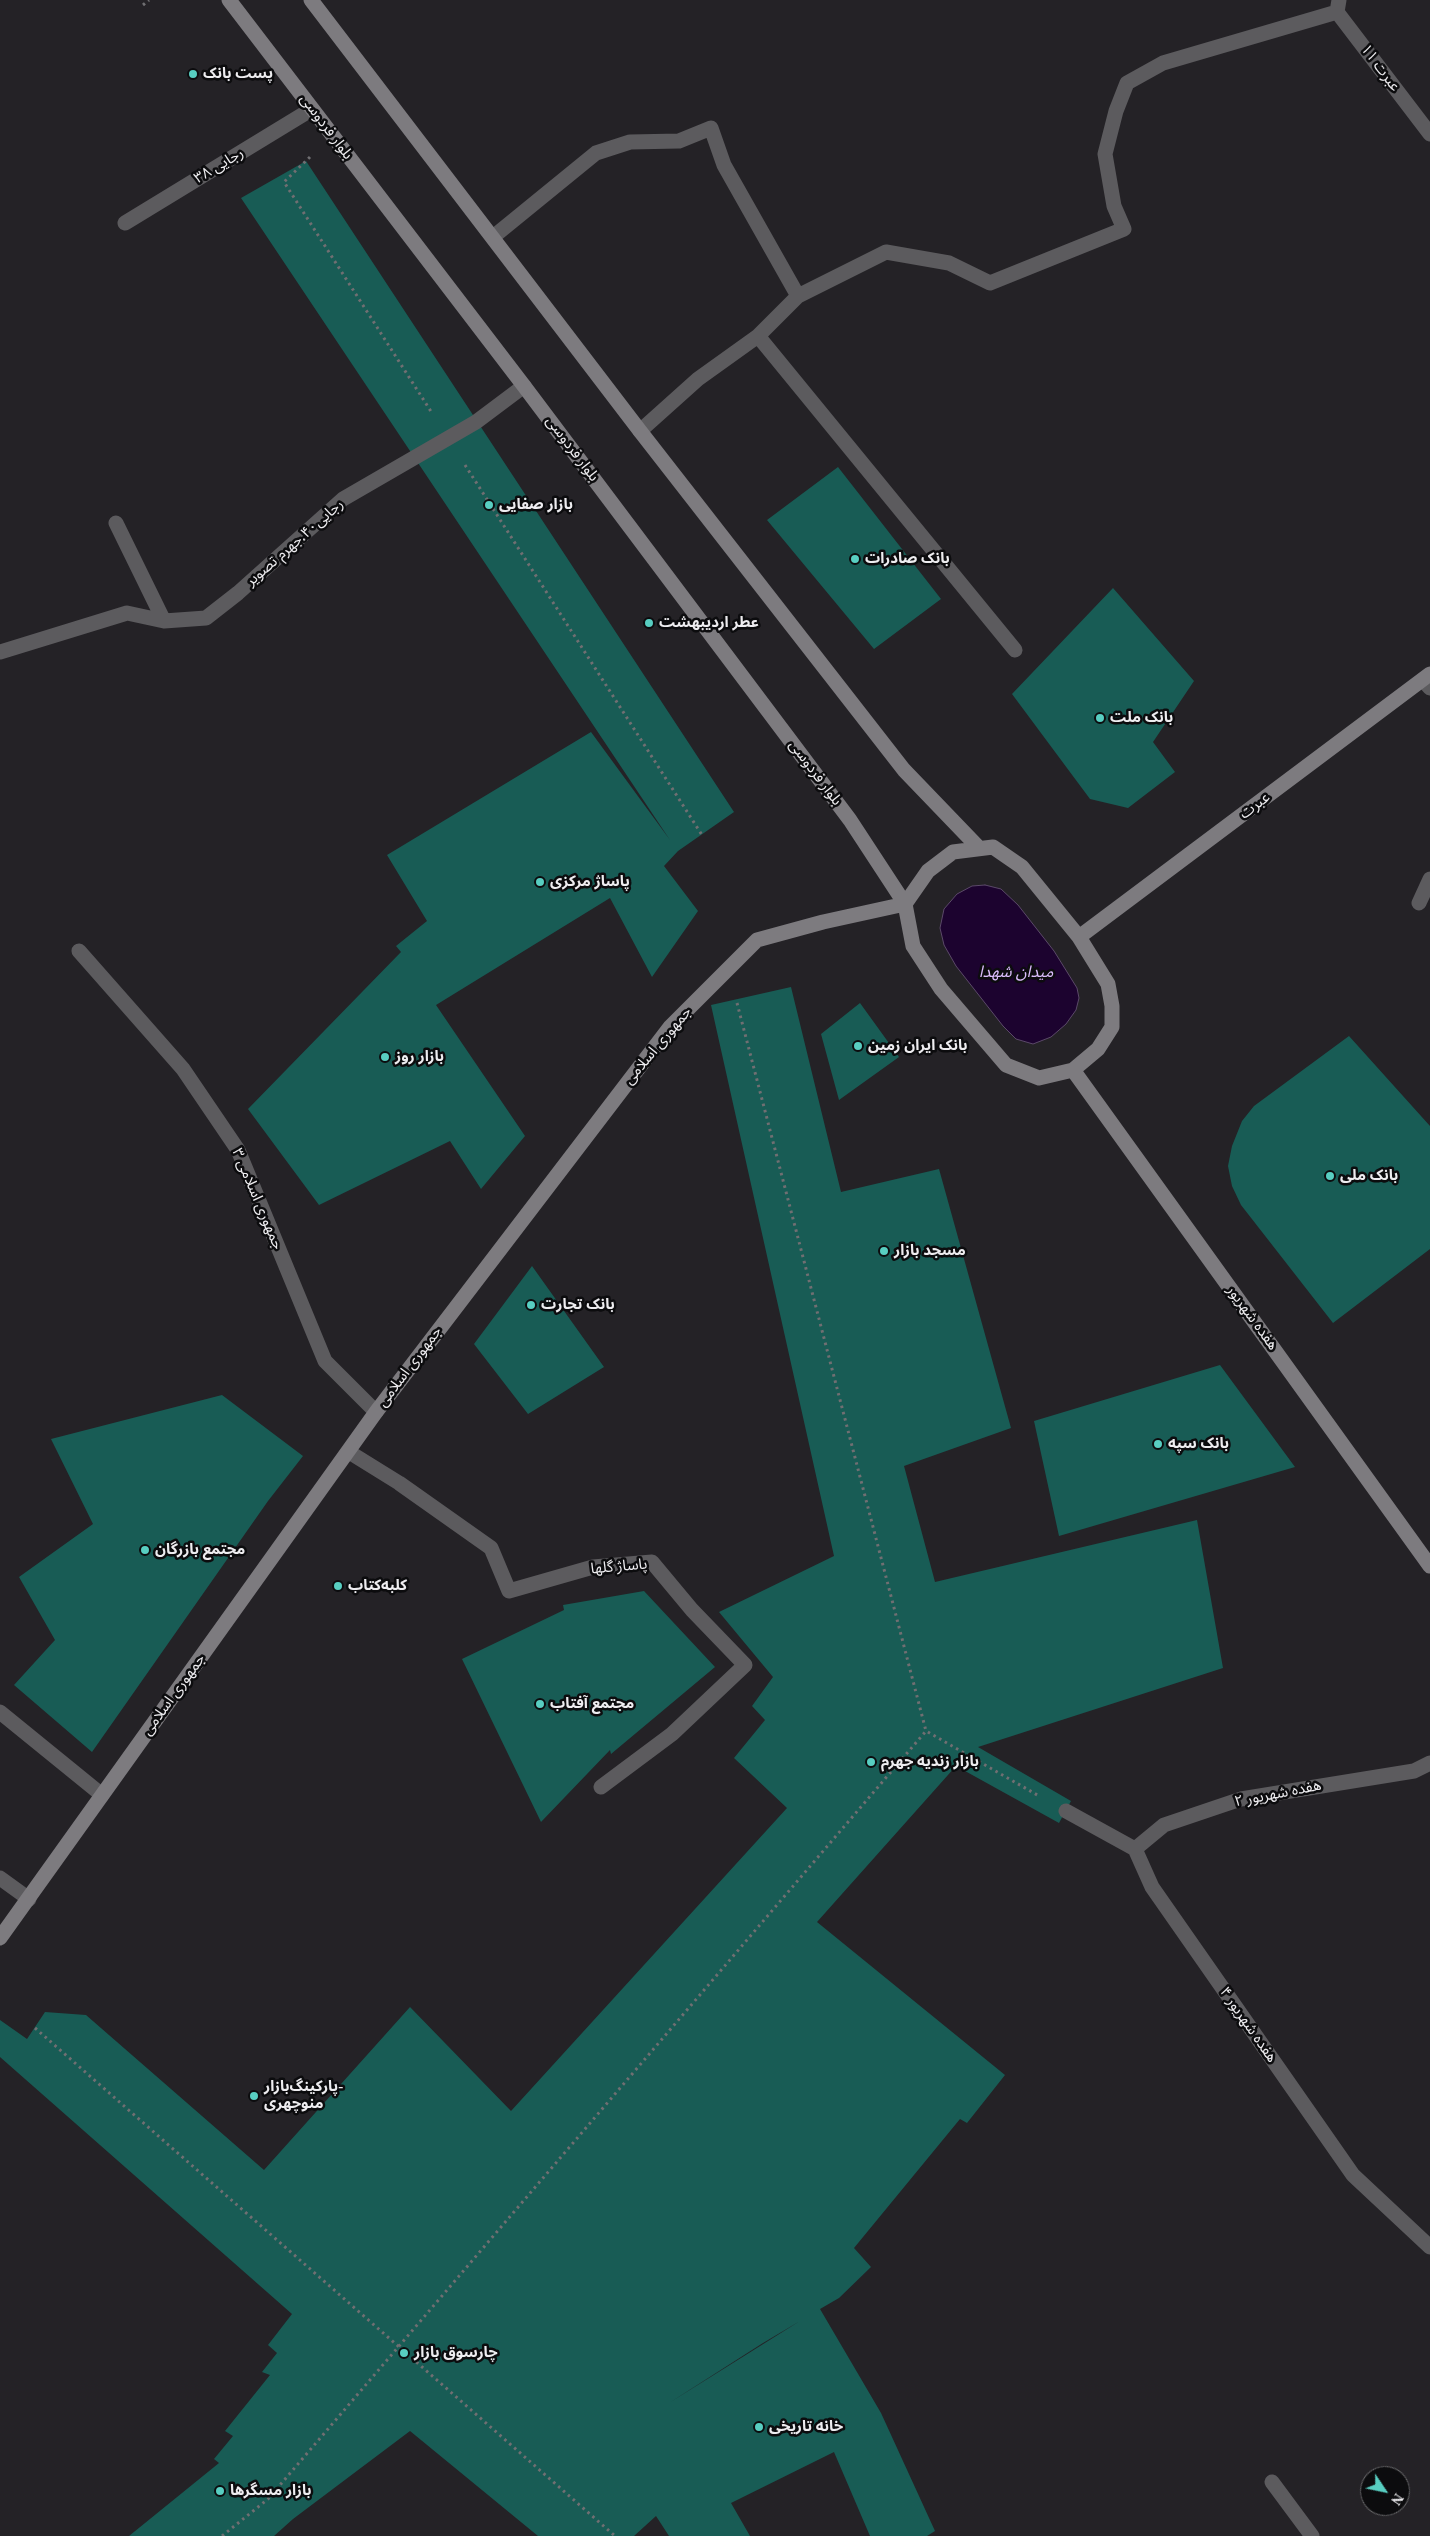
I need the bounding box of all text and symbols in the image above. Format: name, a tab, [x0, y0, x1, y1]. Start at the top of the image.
street label: عبرت ۱۱	[1356, 41, 1404, 95]
place label: پست بانک	[203, 65, 273, 83]
marker: پست بانک	[187, 68, 199, 80]
street label: بلوار فردوسی	[296, 91, 356, 163]
street label: رجایی ۳۸	[191, 144, 247, 188]
street label: بلوار فردوسی	[542, 413, 602, 485]
street label: رجایی۴۰.جهرم تصویر	[242, 496, 348, 590]
place label: بازار صفایی	[499, 496, 573, 514]
marker: بازار صفایی	[483, 499, 495, 511]
place label: بانک صادرات	[865, 550, 950, 568]
marker: بانک صادرات	[849, 553, 861, 565]
place label: عطر اردیبهشت	[659, 614, 759, 632]
marker: عطر اردیبهشت	[643, 617, 655, 629]
place label: بانک ملت	[1110, 709, 1173, 727]
marker: بانک ملت	[1094, 712, 1106, 724]
street label: بلوار فردوسی	[785, 737, 845, 809]
street label: عبرت	[1236, 789, 1274, 823]
place label: پاساژ مرکزی	[550, 873, 630, 891]
marker: پاساژ مرکزی	[534, 876, 546, 888]
water label: میدان شهدا	[979, 963, 1053, 983]
street label: جمهوری اسلامی	[620, 1003, 696, 1089]
place label: بانک ایران زمین	[868, 1037, 968, 1055]
marker: بانک ایران زمین	[852, 1040, 864, 1052]
place label: بازار روز	[395, 1048, 444, 1066]
marker: بازار روز	[379, 1051, 391, 1063]
street label: جمهوری اسلامی ۳	[228, 1146, 286, 1252]
place label: بانک ملی	[1340, 1167, 1398, 1185]
marker: بانک ملی	[1324, 1170, 1336, 1182]
place label: مسجد بازار	[894, 1242, 966, 1260]
marker: مسجد بازار	[878, 1245, 890, 1257]
street label: هفده شهریور	[1222, 1282, 1282, 1354]
place label: بانک تجارت	[541, 1296, 615, 1314]
marker: بانک تجارت	[525, 1299, 537, 1311]
street label: جمهوری اسلامی	[374, 1323, 446, 1411]
place label: بانک سپه	[1168, 1435, 1229, 1453]
marker: بانک سپه	[1152, 1438, 1164, 1450]
place label: مجتمع بازرگان	[155, 1541, 245, 1559]
marker: مجتمع بازرگان	[139, 1544, 151, 1556]
street label: پاساژ گلها	[590, 1556, 648, 1578]
place label: کلبه‌کتاب	[348, 1577, 407, 1595]
marker: کلبه‌کتاب	[332, 1580, 344, 1592]
street label: جمهوری اسلامی	[138, 1651, 210, 1739]
place label: مجتمع آفتاب	[550, 1695, 634, 1713]
marker: مجتمع آفتاب	[534, 1698, 546, 1710]
place label: بازار زندیه جهرم	[881, 1753, 979, 1771]
marker: بازار زندیه جهرم	[865, 1756, 877, 1768]
street label: هفده شهریور ۲	[1233, 1777, 1323, 1811]
street label: هفده شهریور ۴	[1215, 1984, 1281, 2066]
place label: پارکینگ‌بازار- منوچهری	[264, 2078, 343, 2113]
marker: پارکینگ‌بازار- منوچهری	[248, 2090, 260, 2102]
place label: چارسوق بازار	[414, 2344, 498, 2362]
marker: چارسوق بازار	[398, 2347, 410, 2359]
place label: خانه تاریخی	[769, 2418, 843, 2436]
marker: خانه تاریخی	[753, 2421, 765, 2433]
north arrow	[1360, 2466, 1410, 2516]
place label: بازار مسگرها	[230, 2482, 311, 2500]
marker: بازار مسگرها	[214, 2485, 226, 2497]
text: N	[1388, 2491, 1406, 2507]

